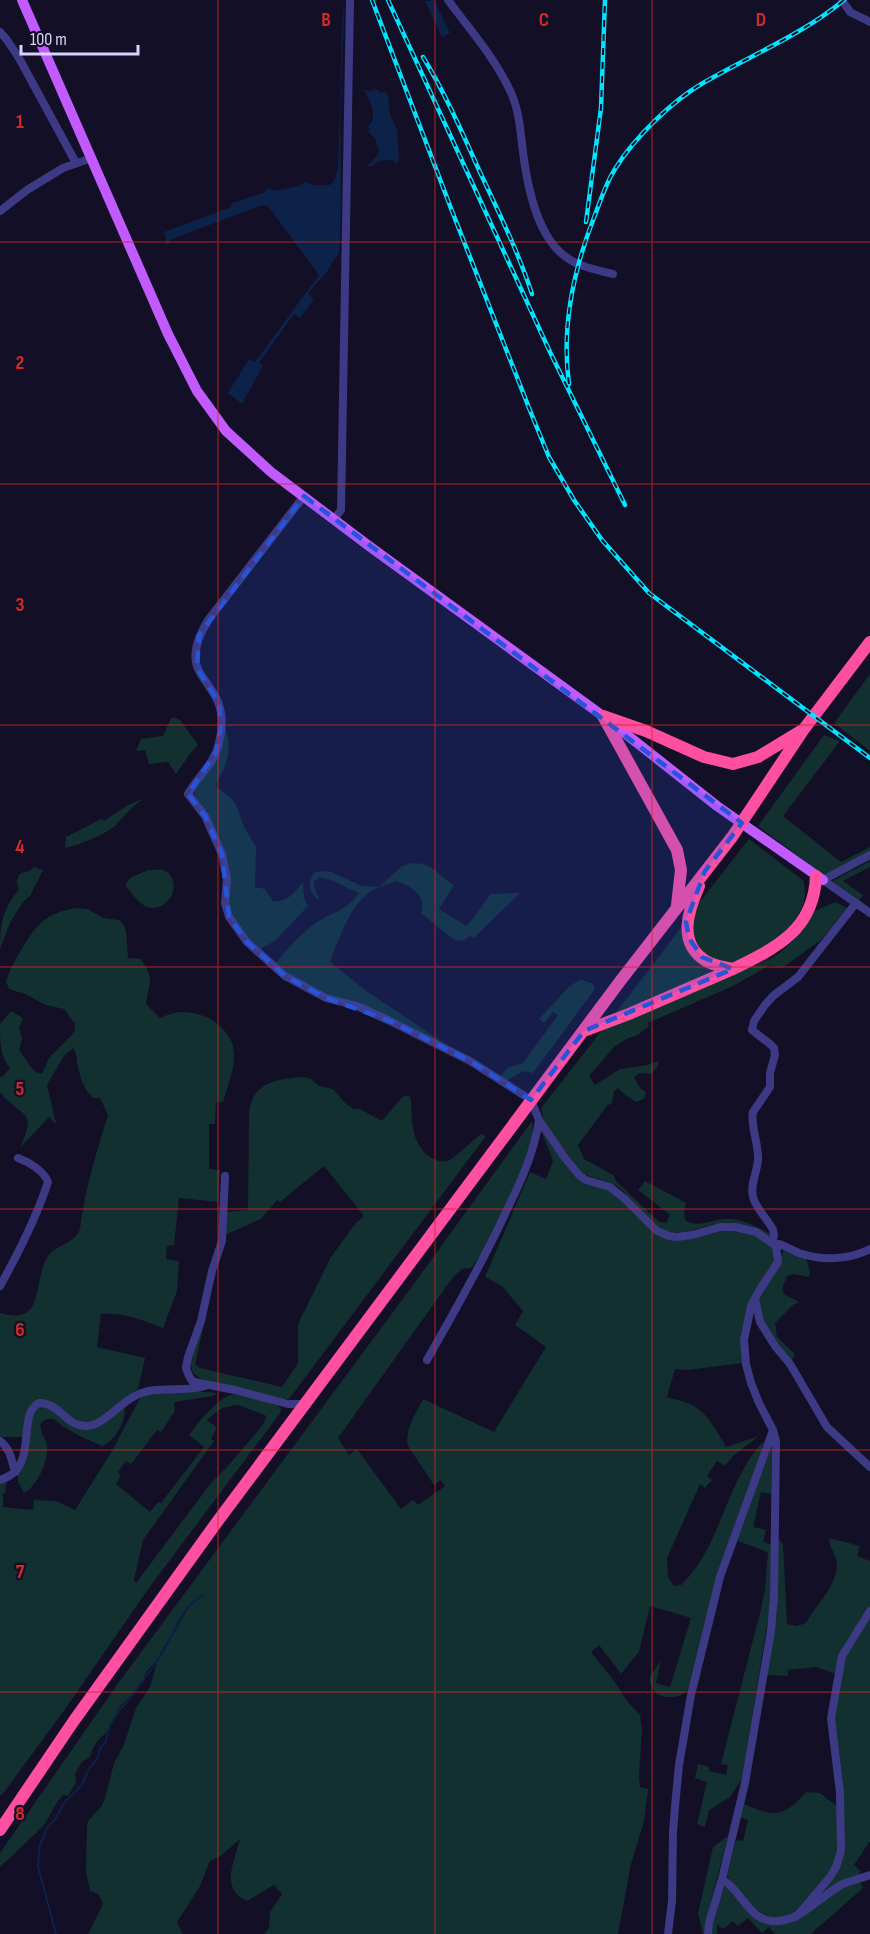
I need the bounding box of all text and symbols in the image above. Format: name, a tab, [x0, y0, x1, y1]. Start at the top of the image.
text: B	[321, 8, 331, 32]
text: C	[539, 8, 549, 32]
text: D	[756, 8, 766, 32]
scale bar	[21, 18, 138, 56]
text: 100 m	[30, 29, 67, 50]
text: 1	[16, 110, 24, 134]
text: 2	[16, 351, 24, 375]
text: 3	[16, 593, 25, 617]
text: 4	[15, 835, 25, 859]
text: 5	[16, 1077, 25, 1101]
text: 6	[15, 1318, 25, 1342]
text: 7	[16, 1560, 25, 1584]
text: 8	[15, 1802, 25, 1826]

